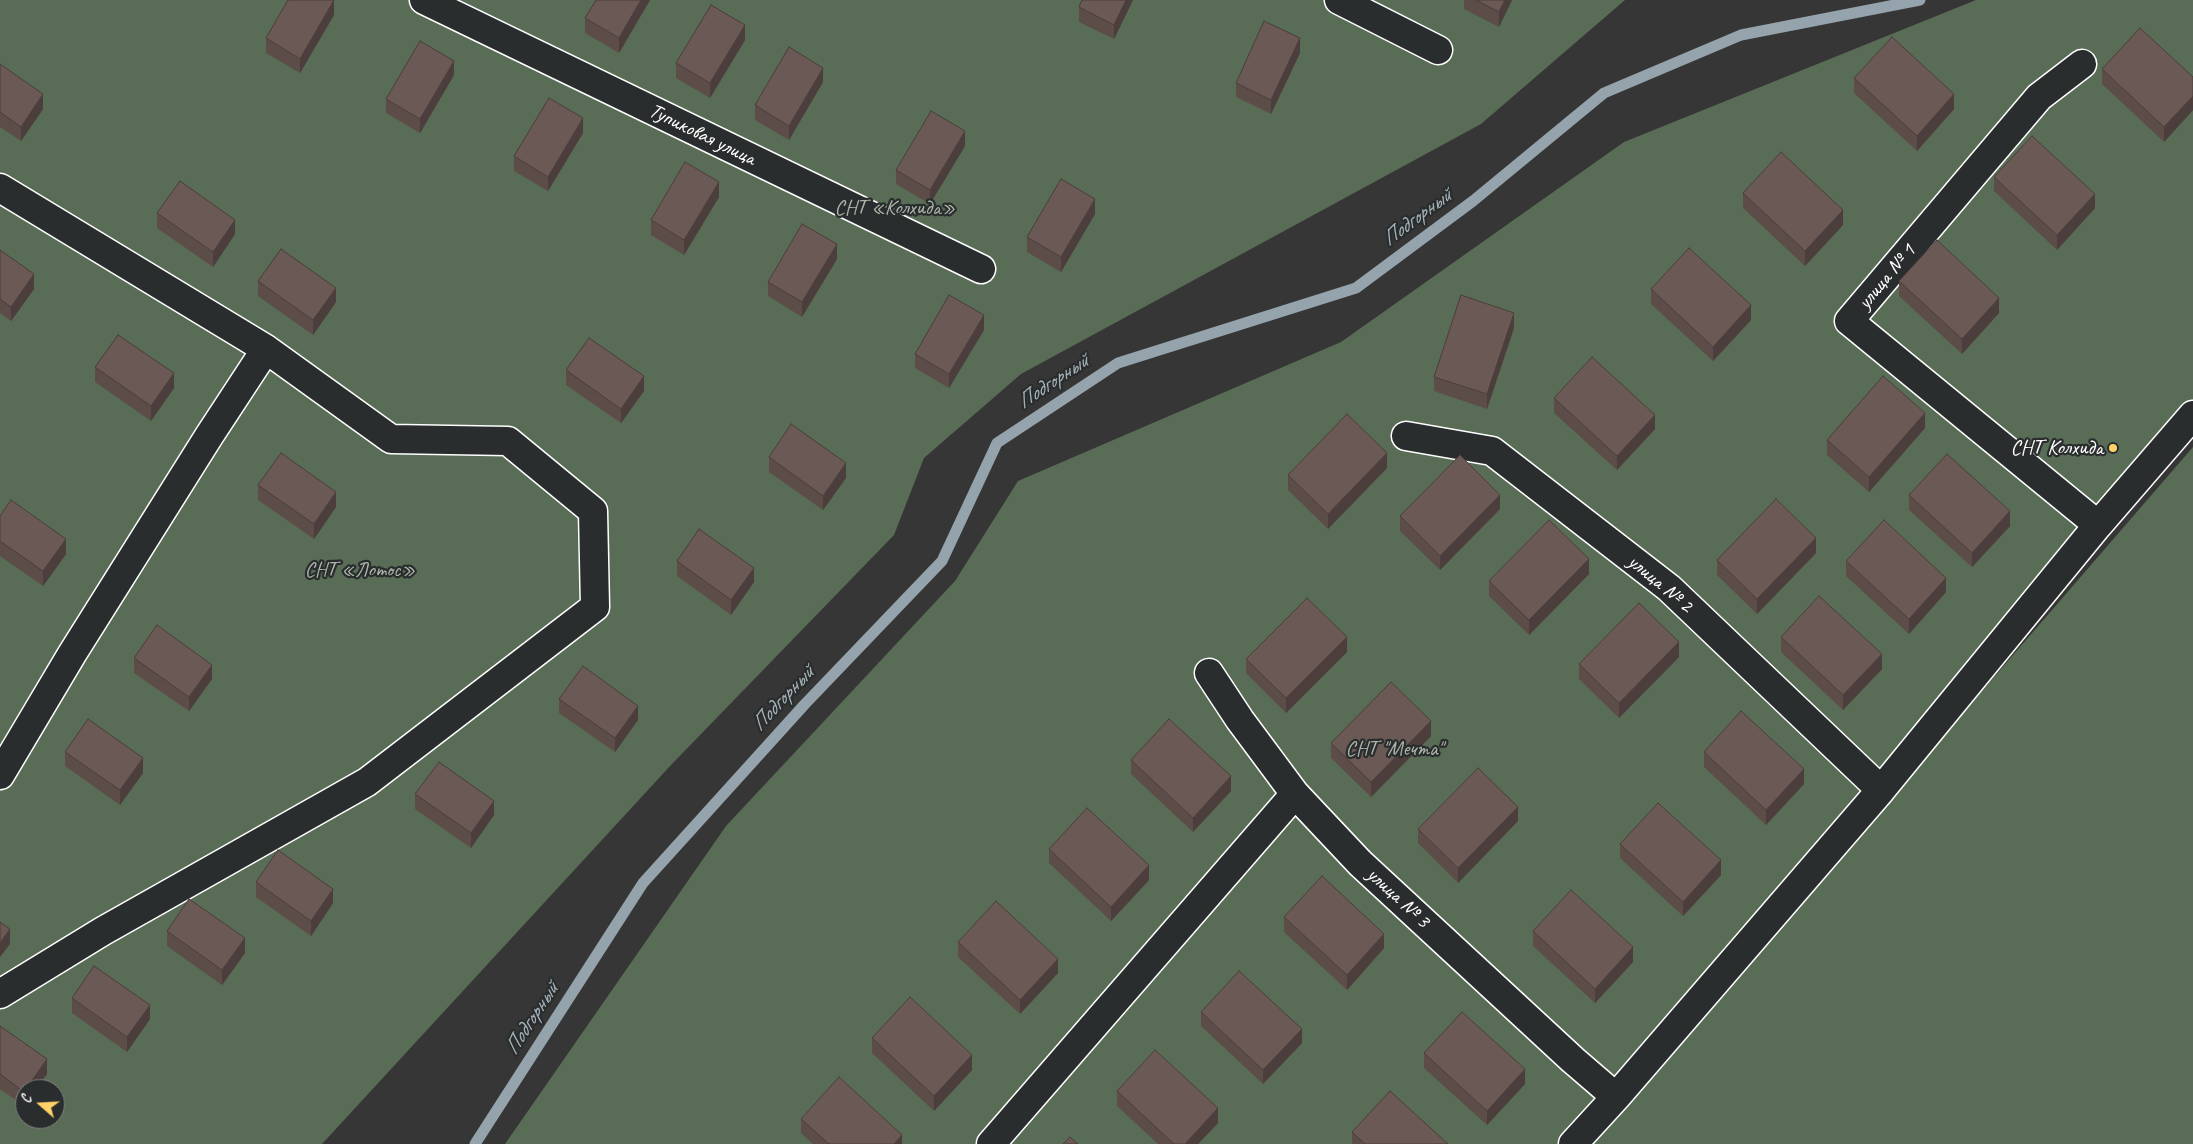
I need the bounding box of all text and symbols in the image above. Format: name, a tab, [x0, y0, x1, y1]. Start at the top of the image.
street label: Тупиковая улица	[645, 98, 759, 172]
water label: Подгорный	[1377, 183, 1457, 253]
park label: СНТ «Колхида»	[835, 195, 955, 221]
street label: улица № 1	[1853, 239, 1921, 315]
water label: Подгорный	[1012, 349, 1094, 415]
place label: СНТ Колхида	[2010, 435, 2103, 461]
marker: СНТ Колхида	[2107, 442, 2119, 454]
street label: улица № 2	[1622, 550, 1698, 618]
park label: СНТ «Лотос»	[305, 557, 415, 583]
water label: Подгорный	[746, 661, 820, 737]
park label: СНТ "Мечта"	[1346, 736, 1442, 762]
street label: улица № 3	[1361, 862, 1435, 934]
water label: Подгорный	[499, 978, 565, 1060]
north arrow	[15, 1079, 65, 1129]
text: С	[17, 1093, 35, 1105]

